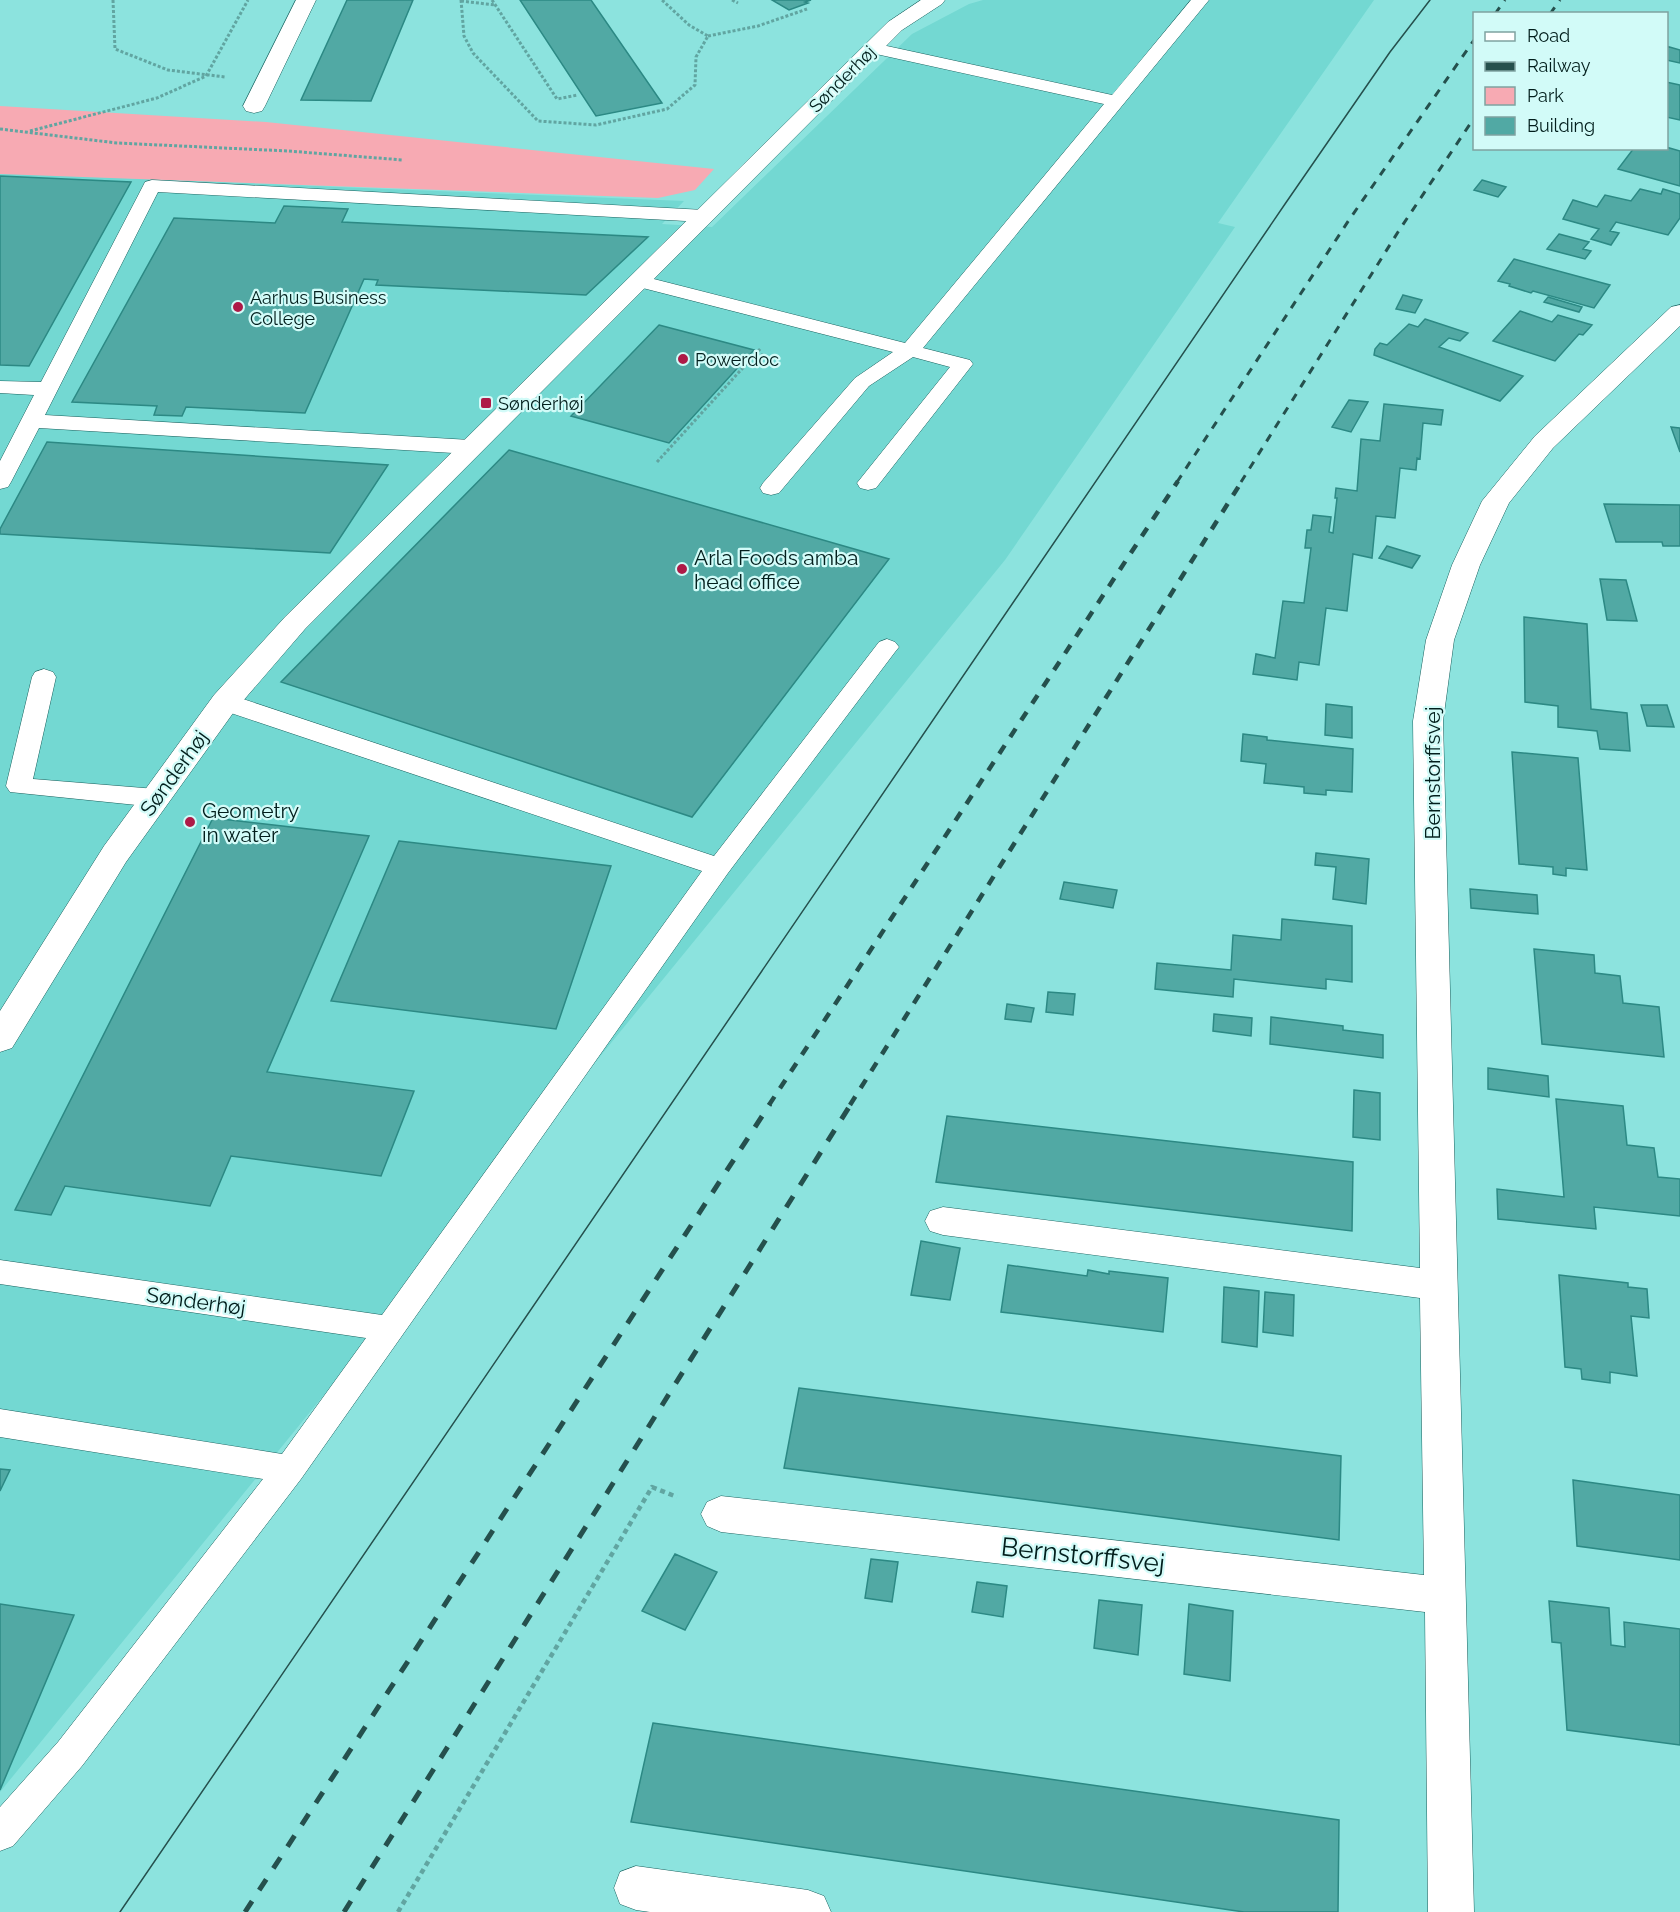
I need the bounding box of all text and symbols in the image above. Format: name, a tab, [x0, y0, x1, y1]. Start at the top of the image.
legend	[1473, 12, 1668, 150]
text: Road	[1527, 25, 1570, 46]
street label: Sønderhøj	[804, 41, 880, 117]
text: Railway	[1527, 55, 1591, 76]
text: Park	[1527, 85, 1564, 106]
text: Building	[1527, 115, 1595, 136]
place label: Aarhus Business College	[250, 287, 387, 329]
marker: Aarhus Business College	[231, 300, 245, 314]
place label: Powerdoc	[695, 349, 779, 370]
marker: Powerdoc	[676, 352, 690, 366]
place label: Sønderhøj	[498, 393, 583, 414]
marker: Sønderhøj	[479, 396, 493, 410]
place label: Arla Foods amba head office	[694, 545, 858, 594]
marker: Arla Foods amba head office	[675, 562, 689, 576]
street label: Bernstorffsvej	[1420, 707, 1445, 839]
street label: Sønderhøj	[135, 725, 213, 821]
place label: Geometry in water	[202, 798, 299, 847]
marker: Geometry in water	[183, 815, 197, 829]
street label: Sønderhøj	[145, 1282, 247, 1320]
street label: Bernstorffsvej	[1000, 1531, 1166, 1579]

